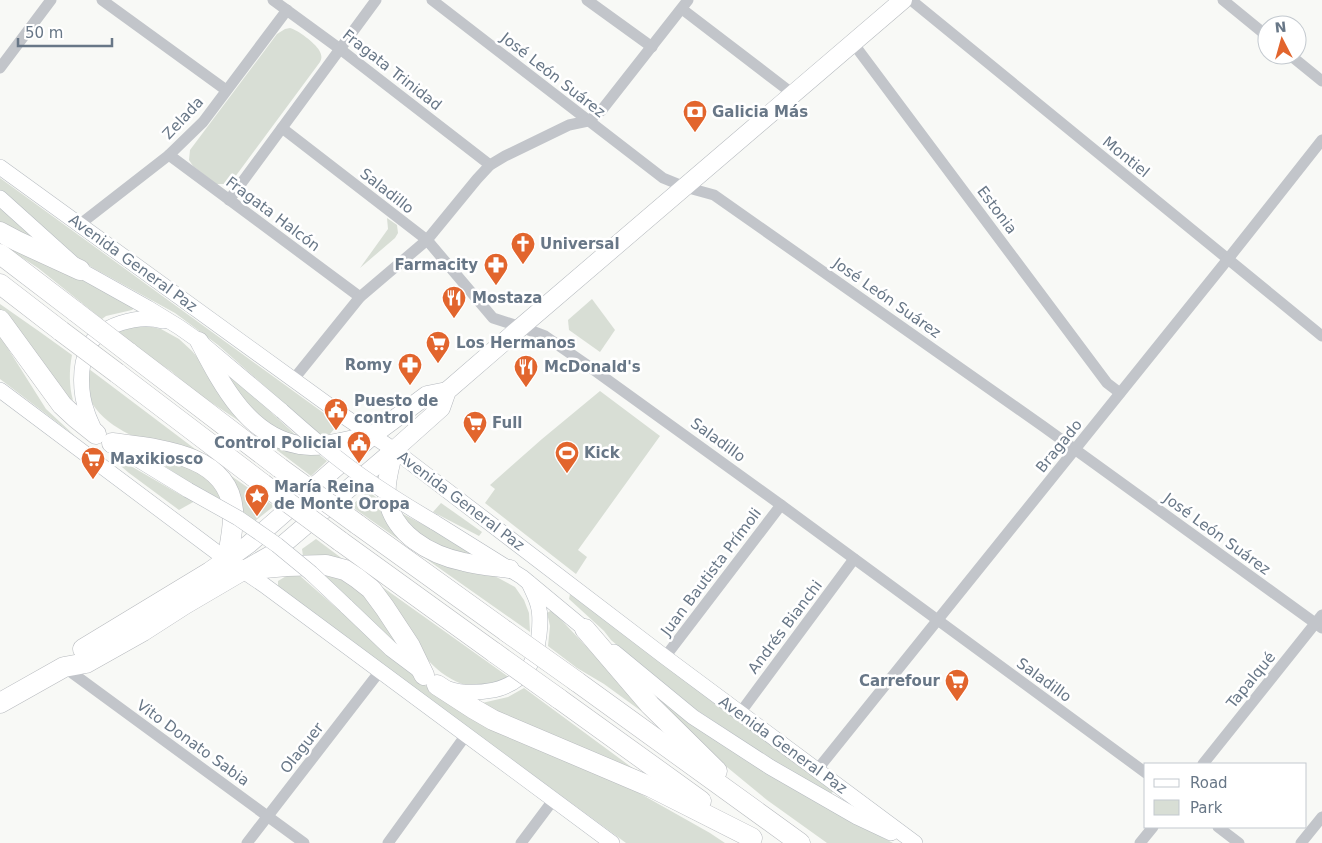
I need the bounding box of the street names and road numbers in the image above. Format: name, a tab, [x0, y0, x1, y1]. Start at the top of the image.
street label: Fragata Trinidad	[339, 26, 445, 114]
street label: José León Suárez	[496, 28, 609, 121]
street label: Zelada	[159, 93, 207, 143]
street label: Montiel	[1099, 133, 1153, 181]
street label: Saladillo	[357, 164, 417, 218]
street label: Fragata Halcón	[222, 173, 324, 255]
street label: Estonia	[973, 183, 1021, 237]
street label: Avenida General Paz	[65, 210, 201, 316]
street label: José León Suárez	[829, 254, 944, 342]
street label: Saladillo	[687, 414, 749, 466]
street label: Bragado	[1032, 416, 1086, 476]
street label: Avenida General Paz	[394, 447, 528, 555]
street label: José León Suárez	[1159, 489, 1274, 579]
street label: Juan Bautista Prímoli	[656, 505, 765, 640]
street label: Andrés Bianchi	[744, 577, 826, 677]
street label: Tapalqué	[1222, 648, 1279, 712]
street label: Saladillo	[1013, 654, 1075, 706]
street label: Avenida General Paz	[715, 692, 851, 798]
street label: Vito Donato Sabia	[133, 696, 253, 790]
street label: Olaguer	[277, 718, 328, 777]

